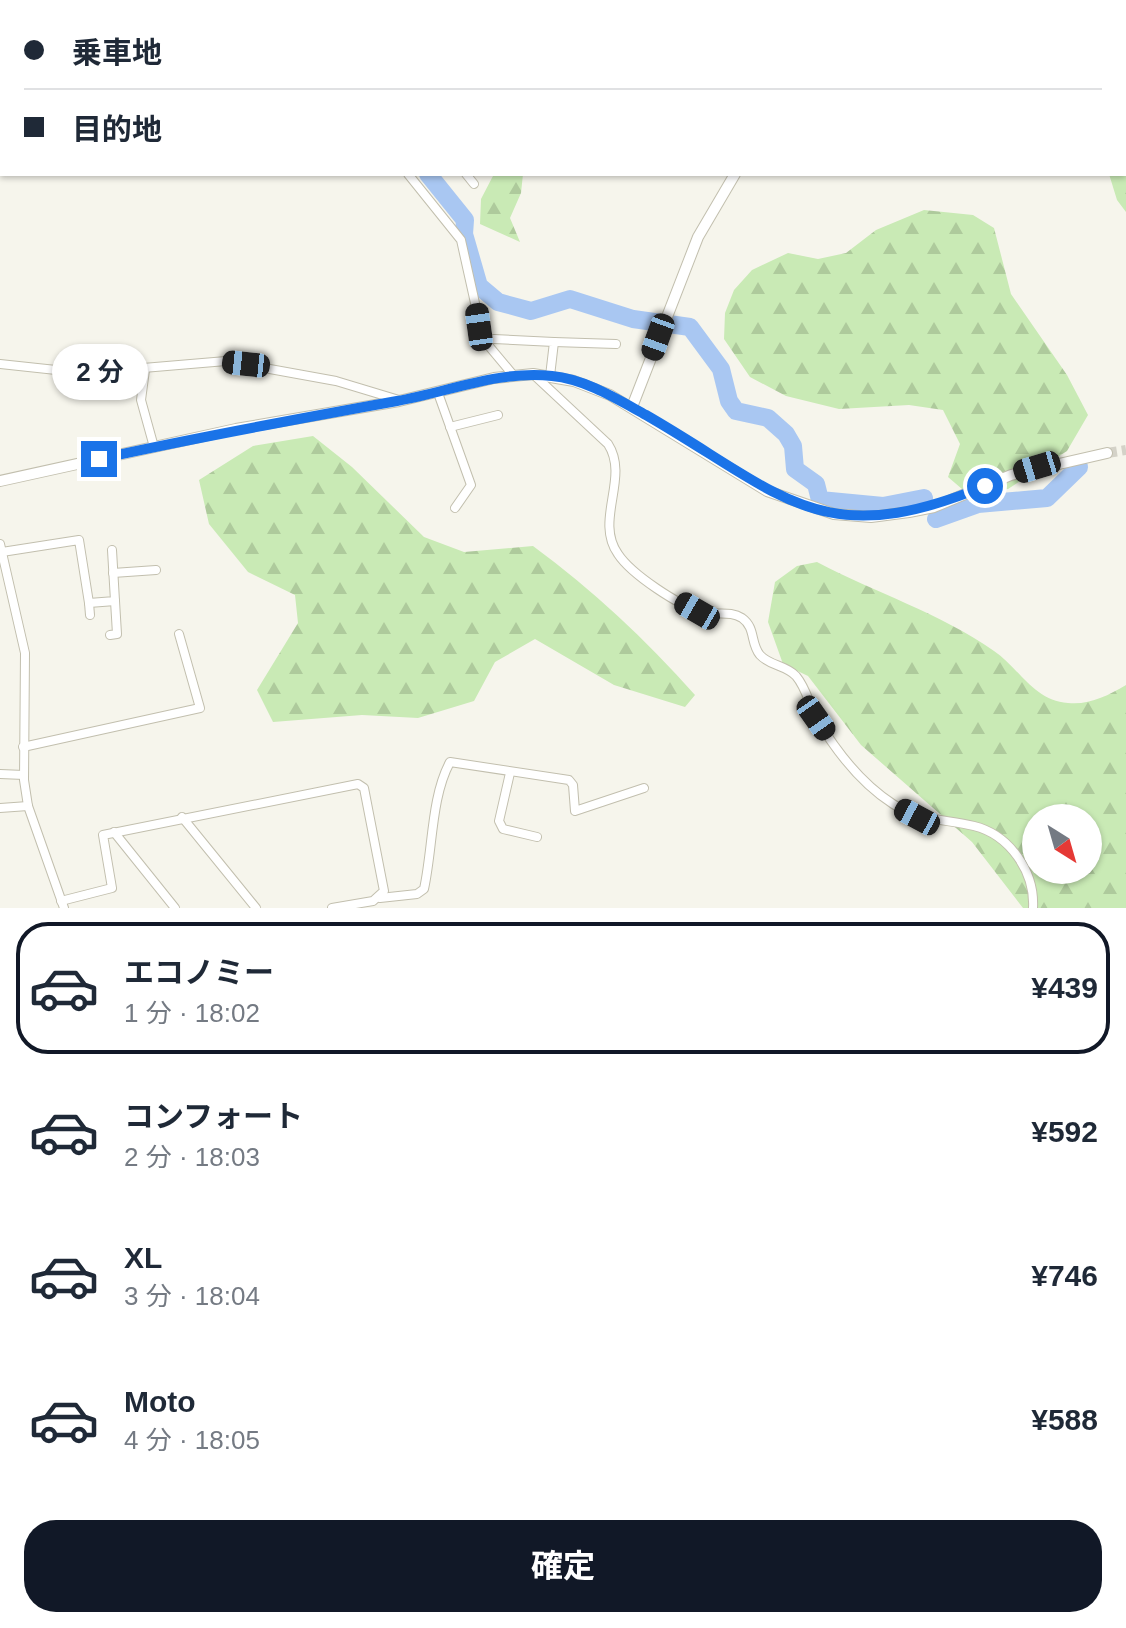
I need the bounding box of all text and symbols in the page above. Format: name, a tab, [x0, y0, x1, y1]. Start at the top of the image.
text: 乗車地	[72, 36, 162, 69]
text: 目的地	[72, 113, 162, 146]
car	[464, 302, 494, 352]
car	[639, 310, 677, 364]
callout: 2 分	[51, 343, 147, 399]
car	[221, 350, 271, 378]
text: 2 分	[76, 357, 124, 387]
route end	[81, 441, 117, 477]
car	[1011, 449, 1063, 485]
route start	[967, 468, 1003, 504]
car	[670, 589, 724, 633]
car	[792, 691, 840, 745]
car	[890, 795, 944, 839]
north arrow	[1022, 804, 1102, 884]
map controls	[1022, 804, 1102, 884]
icon: car	[28, 952, 100, 1024]
text: エコノミー	[124, 956, 274, 989]
text: ¥439	[1031, 971, 1098, 1004]
text: 1 分 · 18:02	[124, 998, 260, 1028]
icon: car	[28, 1096, 100, 1168]
text: コンフォート	[124, 1100, 303, 1133]
text: ¥592	[1031, 1115, 1098, 1148]
text: 2 分 · 18:03	[124, 1142, 260, 1172]
icon: car	[28, 1240, 100, 1312]
text: XL	[124, 1241, 162, 1274]
text: ¥746	[1031, 1259, 1098, 1292]
text: 3 分 · 18:04	[124, 1281, 260, 1311]
icon: car	[28, 1384, 100, 1456]
text: Moto	[124, 1385, 196, 1418]
text: ¥588	[1031, 1403, 1098, 1436]
text: 4 分 · 18:05	[124, 1425, 260, 1455]
button: 確定	[24, 1520, 1102, 1612]

